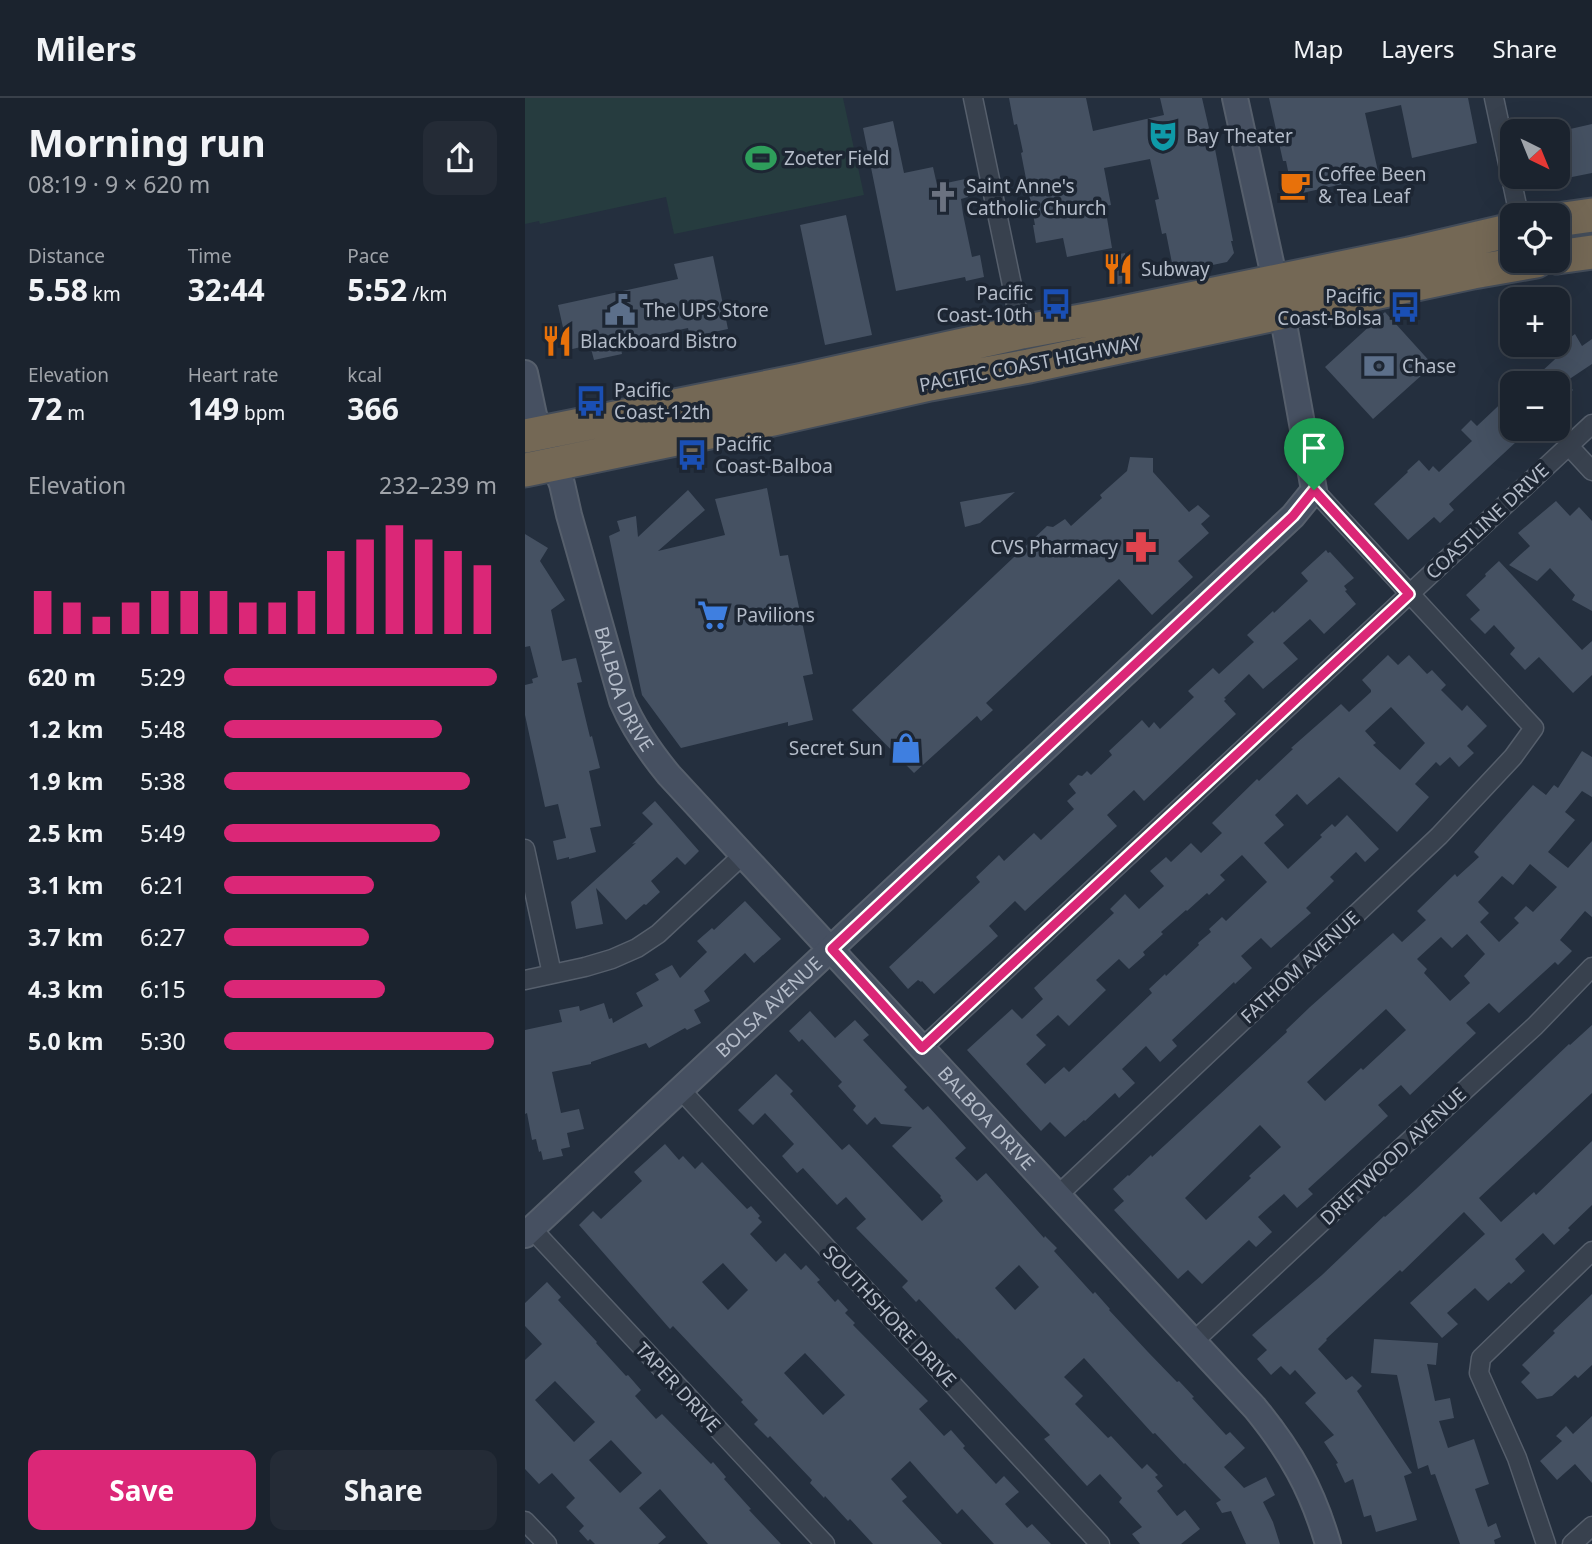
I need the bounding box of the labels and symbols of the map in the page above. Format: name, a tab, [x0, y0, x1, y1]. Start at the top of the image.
theatre icon: Bay Theater	[1146, 119, 1180, 153]
north arrow	[1500, 119, 1570, 189]
place label: Bay Theater	[1186, 123, 1293, 149]
sports icon: Zoeter Field	[744, 141, 778, 175]
place label: Zoeter Field	[784, 145, 890, 171]
place label: Coffee Been & Tea Leaf	[1318, 161, 1426, 209]
cafe icon: Coffee Been & Tea Leaf	[1278, 168, 1312, 202]
place label: Saint Anne's Catholic Church	[966, 173, 1106, 221]
church icon: Saint Anne's Catholic Church	[926, 180, 960, 214]
restaurant icon: Subway	[1101, 252, 1135, 286]
place label: Subway	[1141, 256, 1210, 282]
place label: Pacific Coast-10th	[936, 280, 1033, 328]
place label: Pacific Coast-Bolsa	[1277, 283, 1382, 331]
bus stop icon: Pacific Coast-10th	[1039, 287, 1073, 321]
bus stop icon: Pacific Coast-Bolsa	[1388, 290, 1422, 324]
public building icon: The UPS Store	[603, 293, 637, 327]
place label: The UPS Store	[643, 297, 769, 323]
restaurant icon: Blackboard Bistro	[540, 324, 574, 358]
place label: Blackboard Bistro	[580, 328, 737, 354]
street label: PACIFIC COAST HIGHWAY	[917, 330, 1143, 398]
bank icon: Chase	[1362, 349, 1396, 383]
place label: Chase	[1402, 353, 1456, 379]
place label: Pacific Coast-12th	[614, 377, 711, 425]
bus stop icon: Pacific Coast-12th	[574, 384, 608, 418]
pin	[1284, 418, 1344, 490]
place label: Pacific Coast-Balboa	[715, 431, 833, 479]
bus stop icon: Pacific Coast-Balboa	[675, 438, 709, 472]
street label: COASTLINE DRIVE	[1420, 457, 1554, 585]
pharmacy icon: CVS Pharmacy	[1124, 530, 1158, 564]
place label: CVS Pharmacy	[990, 534, 1118, 560]
supermarket icon: Pavilions	[696, 598, 730, 632]
place label: Pavilions	[736, 602, 815, 628]
street label: BALBOA DRIVE	[588, 623, 660, 757]
shop icon: Secret Sun	[889, 731, 923, 765]
place label: Secret Sun	[789, 735, 883, 761]
street label: FATHOM AVENUE	[1235, 905, 1365, 1029]
street label: BOLSA AVENUE	[710, 950, 828, 1063]
street label: BALBOA DRIVE	[932, 1061, 1041, 1176]
street label: DRIFTWOOD AVENUE	[1314, 1081, 1472, 1231]
street label: SOUTHSHORE DRIVE	[818, 1240, 962, 1392]
street label: TAPER DRIVE	[630, 1336, 726, 1438]

